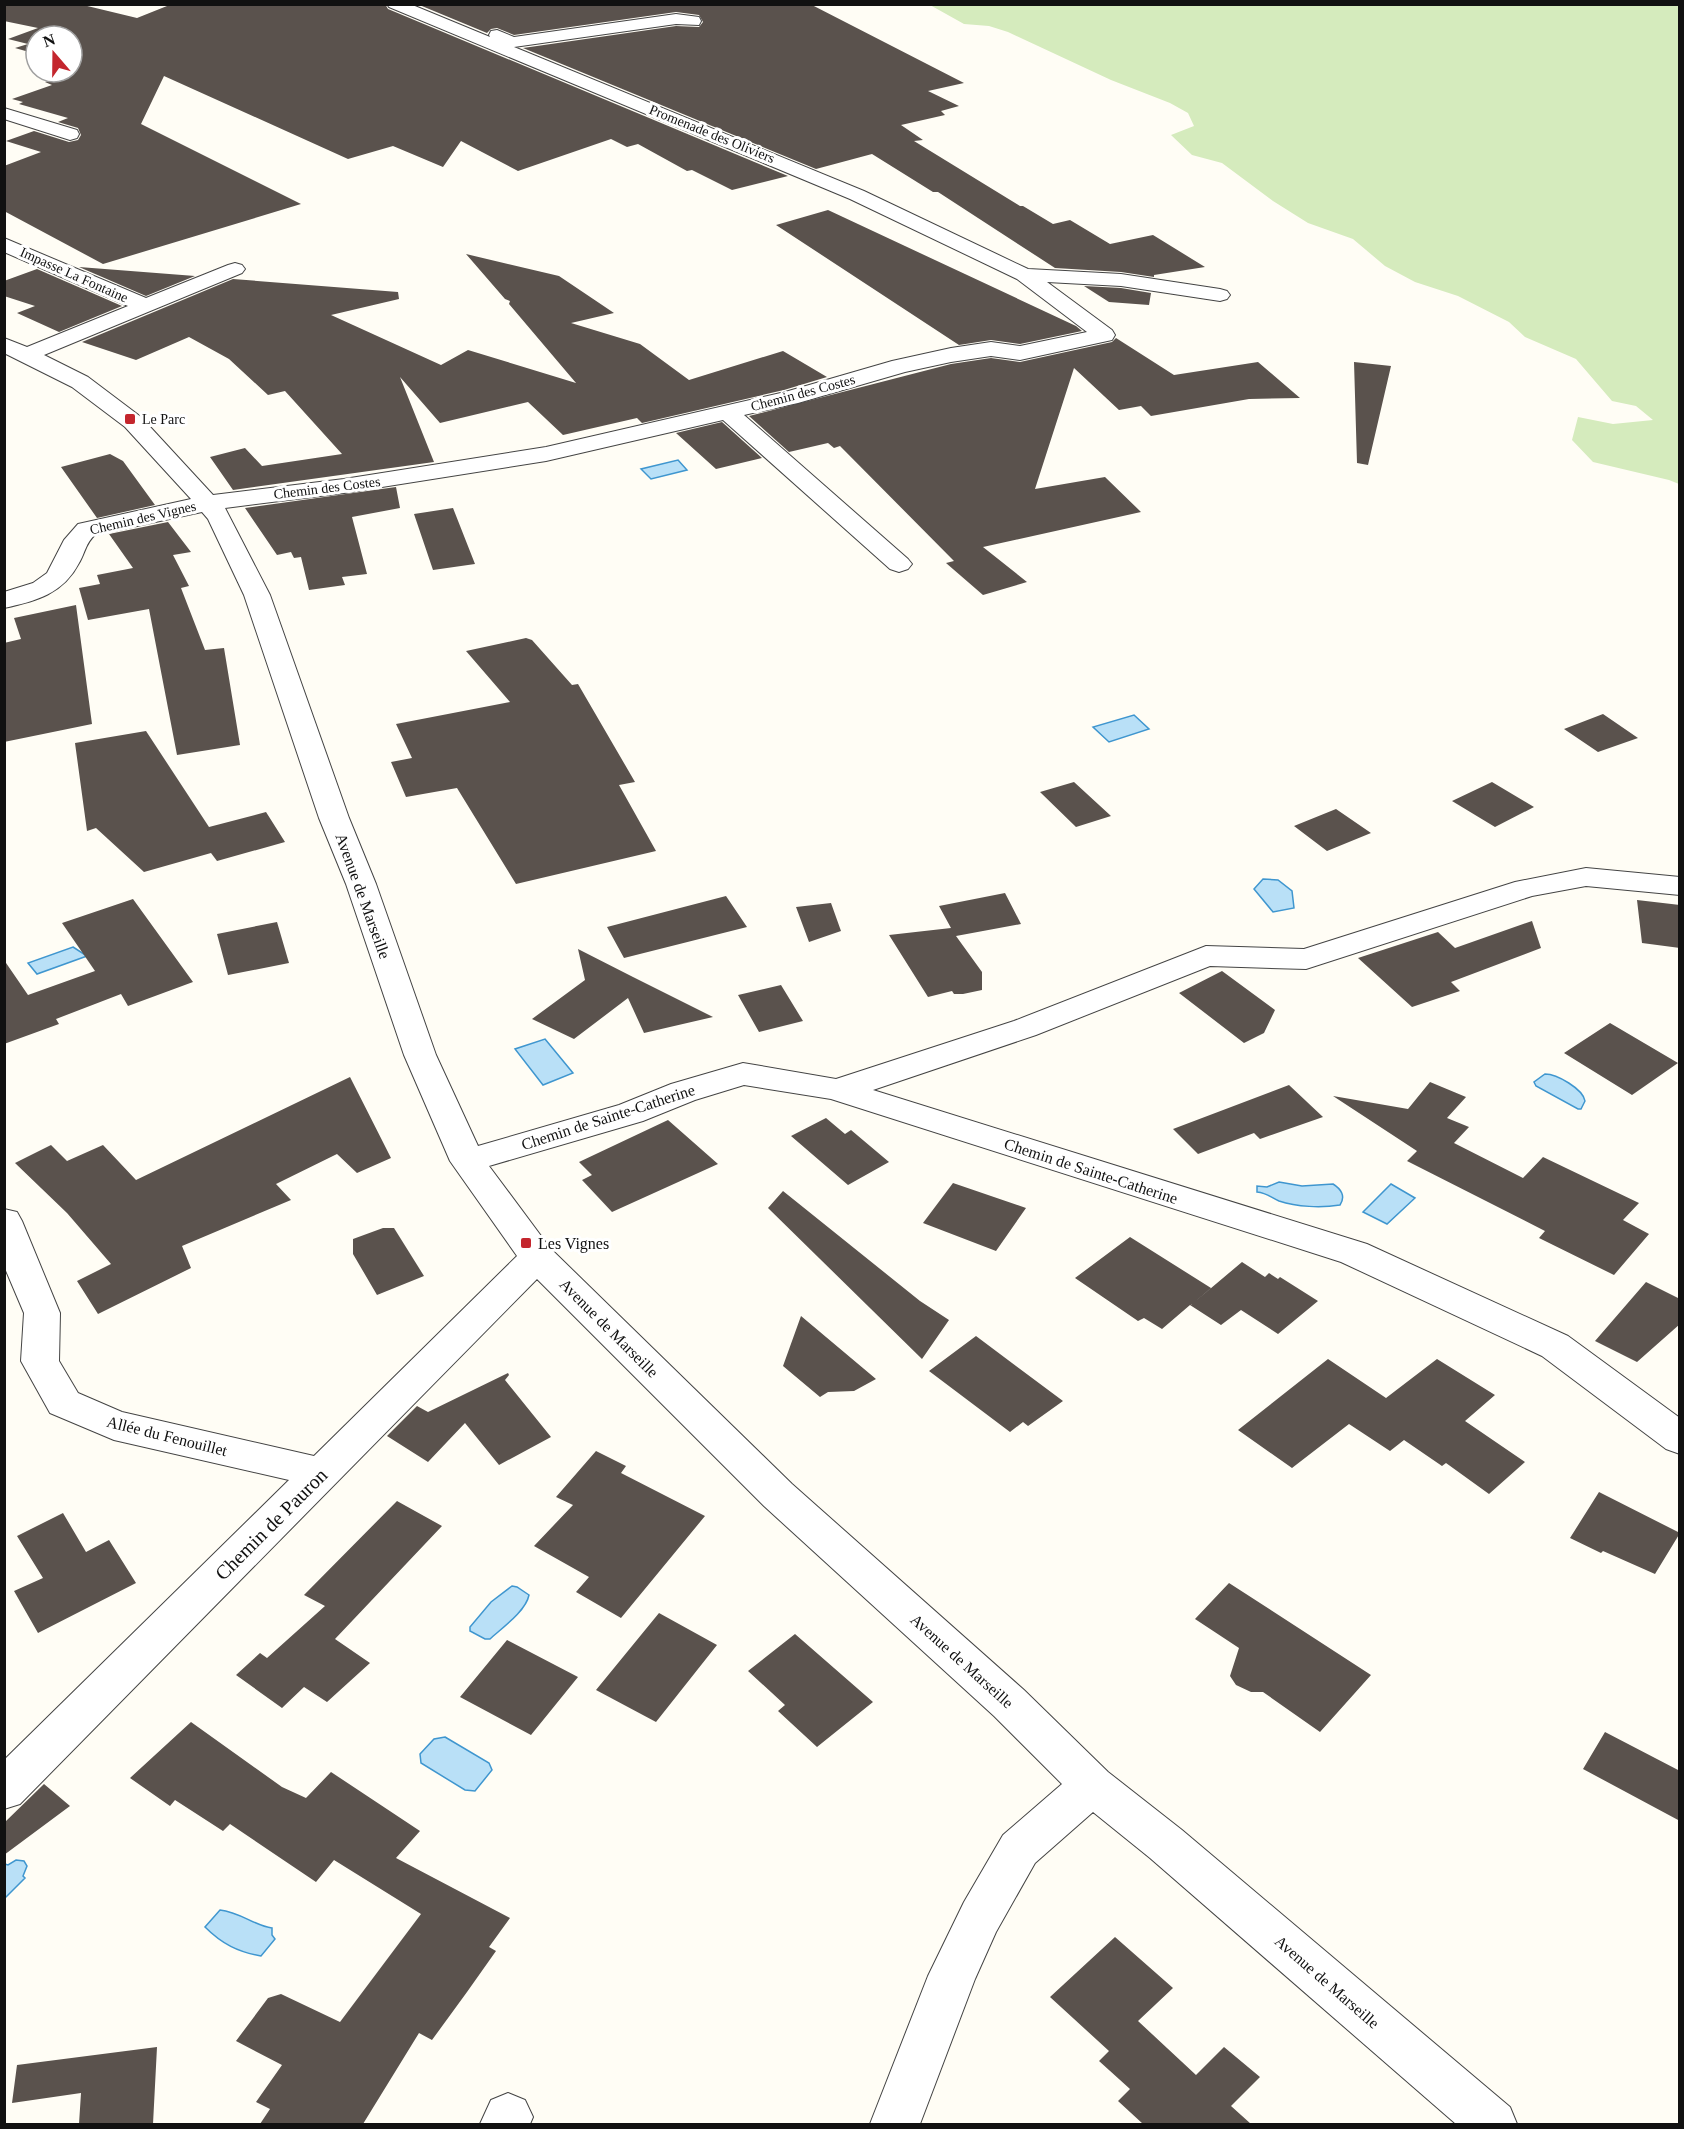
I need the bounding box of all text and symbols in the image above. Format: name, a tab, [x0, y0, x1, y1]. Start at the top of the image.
north arrow	[24, 24, 84, 84]
text: N	[41, 30, 58, 50]
street label: Promenade des Oliviers	[647, 102, 777, 166]
street label: Impasse La Fontaine	[18, 244, 130, 306]
street label: Chemin des Costes	[749, 372, 857, 414]
marker: Le Parc	[123, 412, 137, 426]
place label: Le Parc	[142, 412, 185, 427]
street label: Chemin des Costes	[273, 474, 381, 502]
street label: Chemin des Vignes	[88, 498, 198, 538]
street label: Avenue de Marseille	[332, 831, 394, 961]
street label: Chemin de Sainte-Catherine	[519, 1081, 697, 1153]
street label: Chemin de Sainte-Catherine	[1002, 1135, 1180, 1207]
place label: Les Vignes	[538, 1235, 609, 1253]
marker: Les Vignes	[519, 1236, 533, 1250]
street label: Avenue de Marseille	[556, 1275, 662, 1381]
street label: Allée du Fenouillet	[105, 1413, 230, 1459]
street label: Chemin de Pauron	[211, 1464, 331, 1584]
street label: Avenue de Marseille	[907, 1610, 1017, 1712]
street label: Avenue de Marseille	[1272, 1932, 1382, 2032]

